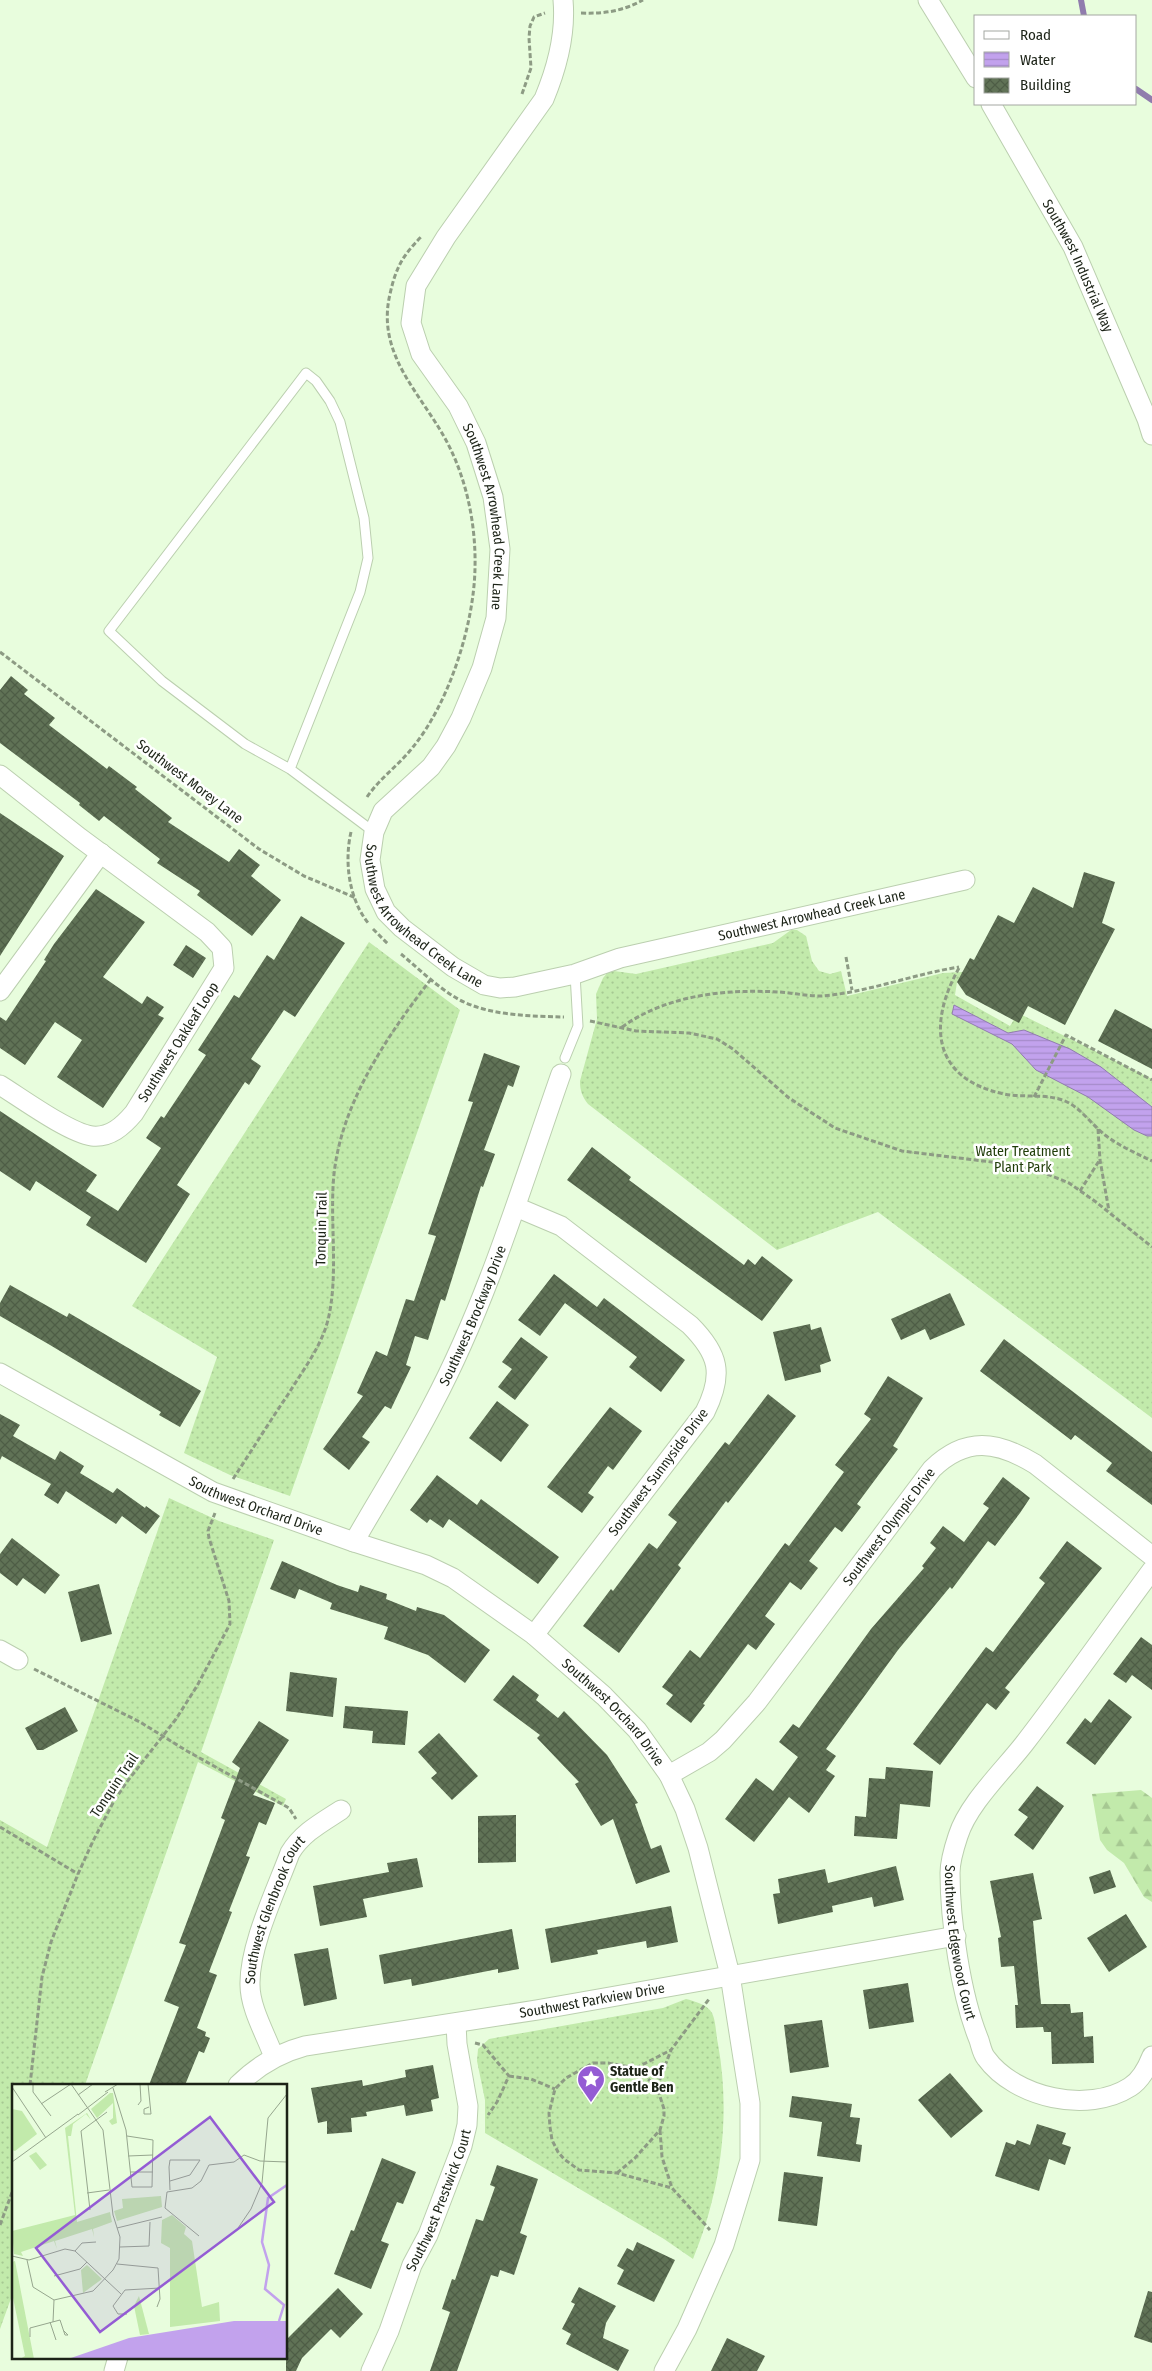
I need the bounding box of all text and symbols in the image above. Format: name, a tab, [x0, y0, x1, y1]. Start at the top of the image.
legend	[974, 15, 1137, 105]
text: Road	[1020, 26, 1051, 44]
text: Water	[1020, 51, 1056, 69]
text: Building	[1020, 76, 1071, 94]
street label: Southwest Industrial Way	[1039, 197, 1117, 336]
street label: Southwest Arrowhead Creek Lane	[459, 421, 508, 611]
street label: Southwest Morey Lane	[133, 736, 246, 827]
street label: Southwest Arrowhead Creek Lane	[361, 843, 486, 992]
street label: Southwest Arrowhead Creek Lane	[717, 886, 907, 945]
street label: Southwest Oakleaf Loop	[135, 979, 222, 1105]
park label: Water Treatment Plant Park	[976, 1143, 1071, 1176]
street label: Tonquin Trail	[312, 1192, 331, 1266]
street label: Southwest Brockway Drive	[436, 1243, 510, 1389]
street label: Southwest Sunnyside Drive	[605, 1405, 712, 1539]
street label: Southwest Olympic Drive	[839, 1465, 939, 1589]
street label: Southwest Orchard Drive	[186, 1472, 325, 1539]
street label: Southwest Orchard Drive	[558, 1655, 668, 1769]
street label: Tonquin Trail	[87, 1750, 142, 1821]
street label: Southwest Glenbrook Court	[242, 1832, 309, 1984]
street label: Southwest Edgewood Court	[941, 1864, 980, 2022]
street label: Southwest Parkview Drive	[518, 1980, 666, 2022]
place label: Statue of Gentle Ben	[610, 2063, 674, 2096]
place icon: Statue of Gentle Ben	[576, 2064, 606, 2103]
inset map	[12, 2084, 288, 2358]
street label: Southwest Prestwick Court	[403, 2127, 475, 2273]

